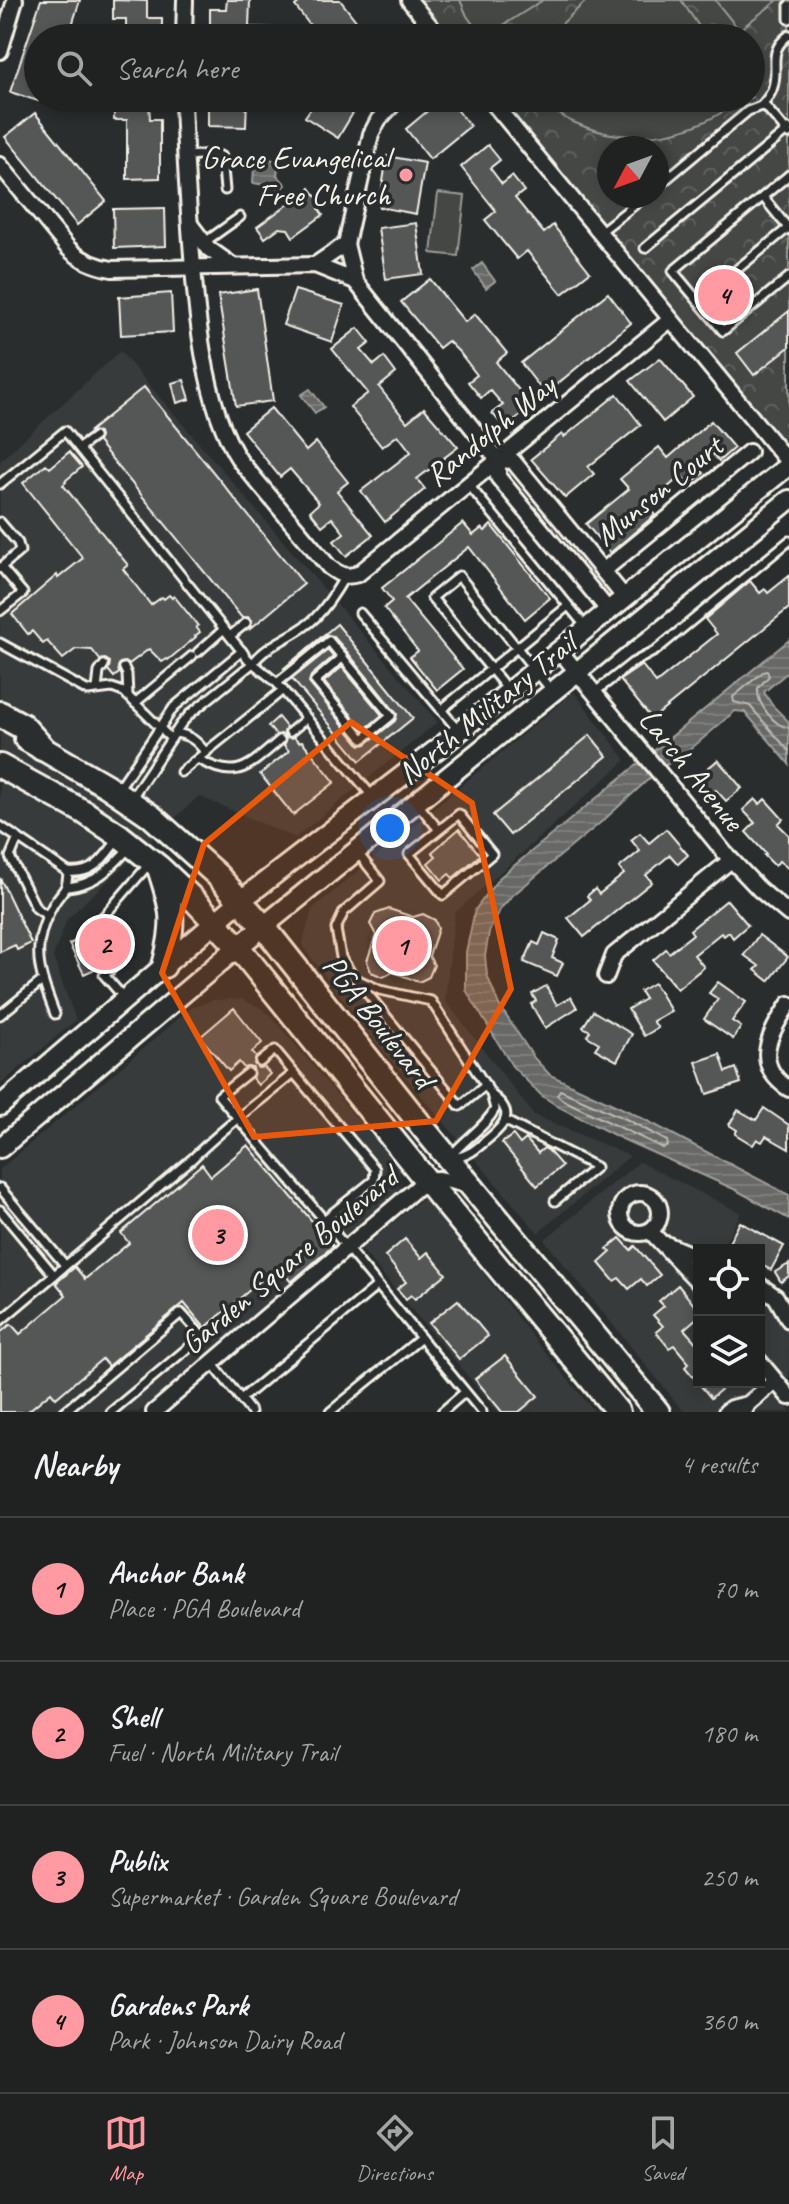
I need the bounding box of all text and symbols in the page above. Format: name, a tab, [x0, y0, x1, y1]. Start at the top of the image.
search box	[24, 24, 765, 112]
icon: search	[52, 46, 96, 90]
text: Search here	[116, 49, 238, 87]
north arrow	[597, 136, 669, 208]
place label: Grace Evangelical Free Church	[202, 137, 396, 215]
marker: Grace Evangelical Free Church	[397, 166, 415, 184]
pin: 4	[698, 265, 750, 325]
street label: Randolph Way	[417, 363, 566, 495]
street label: Munson Court	[586, 424, 734, 555]
street label: North Military Trail	[388, 620, 589, 793]
street label: Larch Avenue	[630, 700, 755, 841]
your location	[370, 808, 410, 848]
pin: 2	[79, 914, 131, 974]
pin: 1	[376, 916, 428, 976]
street label: PGA Boulevard	[314, 946, 446, 1100]
street label: Garden Square Boulevard	[172, 1154, 410, 1364]
pin: 3	[192, 1205, 244, 1265]
map controls	[693, 1244, 765, 1388]
button: locate	[693, 1244, 765, 1316]
button: layers	[693, 1316, 765, 1388]
text: Nearby	[32, 1443, 118, 1486]
text: 4 results	[681, 1448, 757, 1481]
text: Anchor Bank	[108, 1554, 243, 1592]
text: 1	[52, 1573, 64, 1606]
text: 70 m	[713, 1573, 757, 1606]
text: Place · PGA Boulevard	[108, 1592, 300, 1625]
text: Shell	[108, 1698, 158, 1736]
text: 2	[52, 1717, 64, 1750]
text: 180 m	[701, 1717, 757, 1750]
text: Fuel · North Military Trail	[108, 1736, 337, 1769]
text: Publix	[108, 1842, 167, 1880]
text: 3	[52, 1861, 64, 1894]
text: 250 m	[701, 1861, 757, 1894]
text: Supermarket · Garden Square Boulevard	[108, 1880, 457, 1913]
text: Gardens Park	[108, 1986, 248, 2024]
text: 4	[52, 2005, 64, 2038]
text: 360 m	[701, 2005, 757, 2038]
text: Park · Johnson Dairy Road	[108, 2024, 341, 2057]
tab: Map	[104, 2111, 148, 2187]
tab: Directions	[356, 2111, 433, 2187]
tab: Saved	[641, 2111, 685, 2187]

